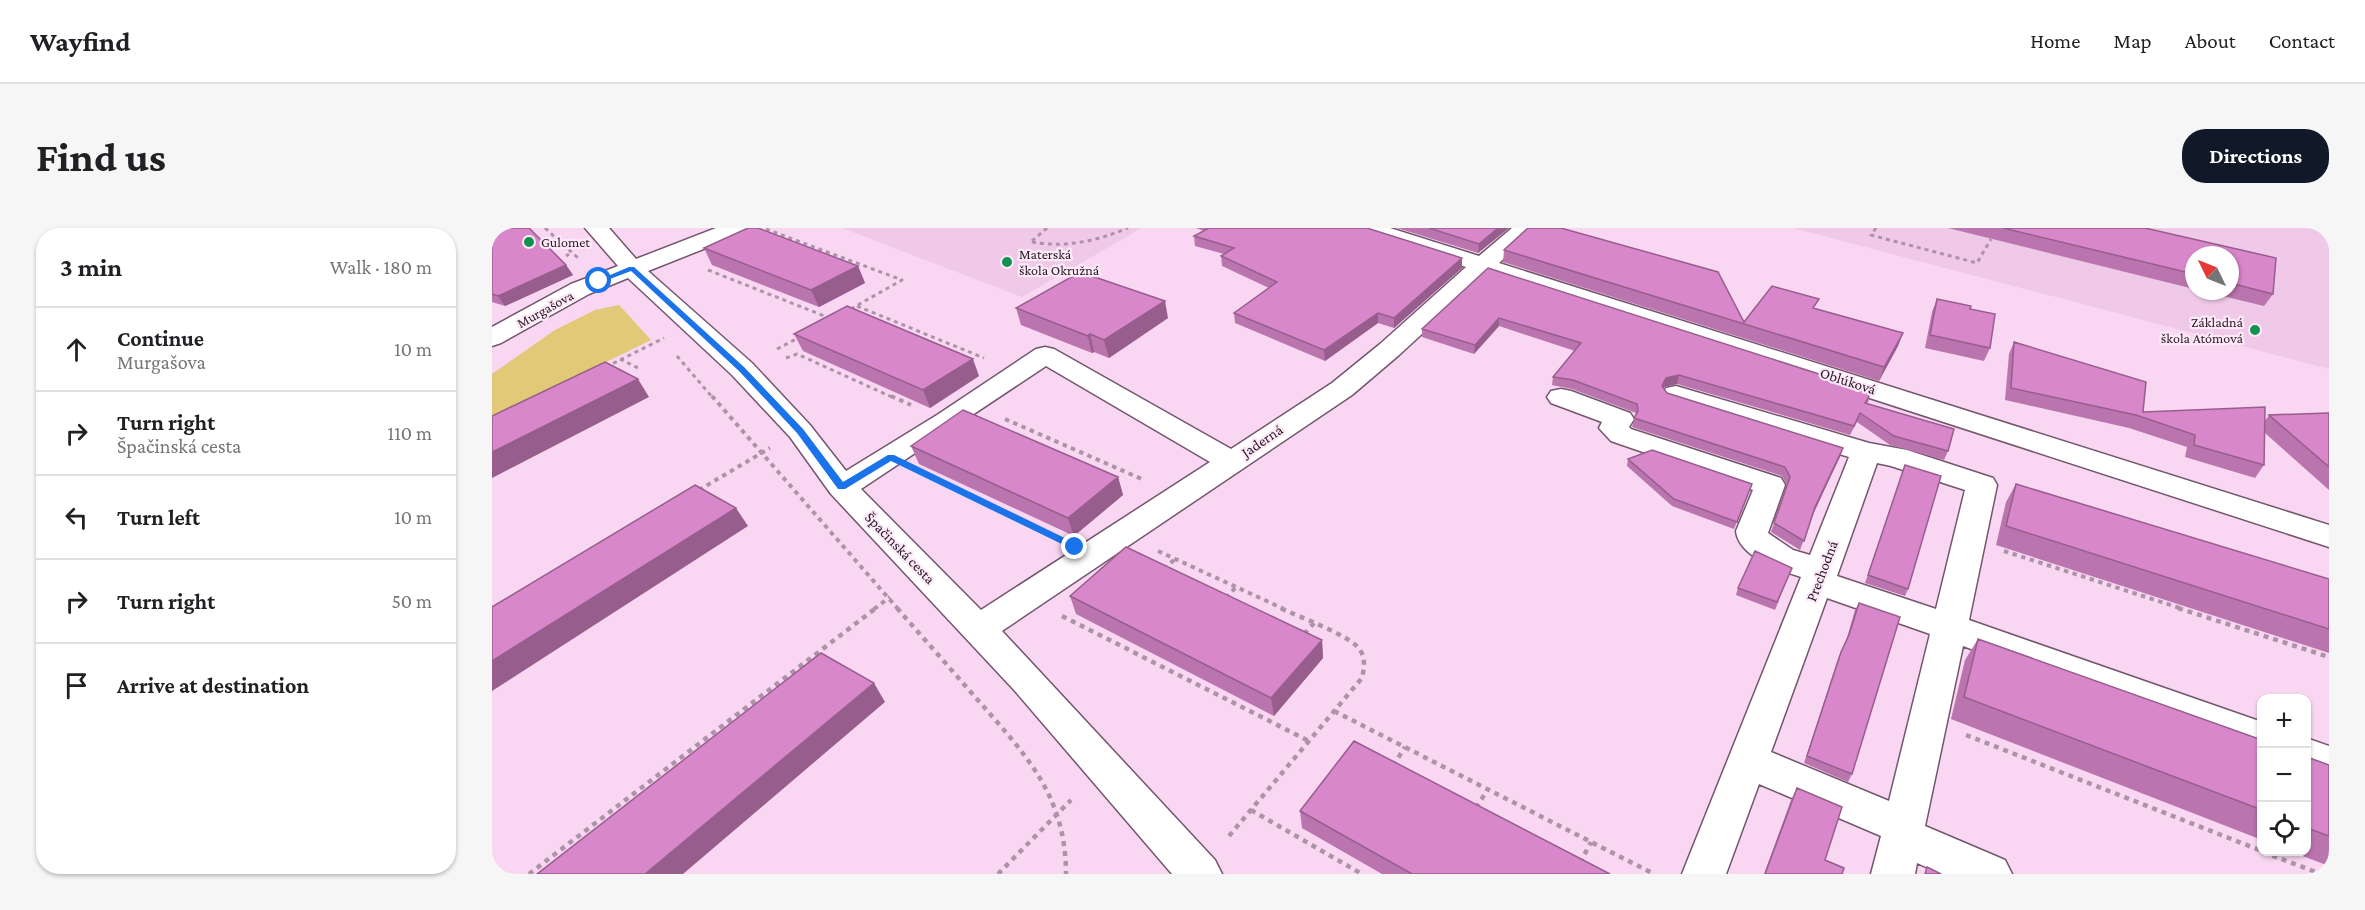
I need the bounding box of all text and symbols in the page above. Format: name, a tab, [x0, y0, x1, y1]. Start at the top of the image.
text: Wayfind	[30, 26, 131, 57]
text: Home	[2030, 29, 2080, 53]
text: Map	[2113, 29, 2152, 53]
text: About	[2185, 29, 2236, 53]
text: Contact	[2269, 29, 2335, 53]
button: Directions	[2182, 129, 2329, 183]
text: Find us	[36, 133, 166, 180]
place label: Gulomet	[541, 234, 590, 250]
marker: Gulomet	[522, 235, 536, 249]
place label: Materská škola Okružná	[1019, 246, 1100, 278]
north arrow	[2185, 246, 2239, 300]
text: 3 min	[60, 253, 122, 282]
marker: Materská škola Okružná	[1000, 255, 1014, 269]
text: Walk · 180 m	[330, 256, 432, 278]
route start	[585, 267, 611, 293]
street label: Murgašova	[514, 287, 577, 331]
place label: Základná škola Atómová	[2161, 314, 2244, 346]
marker: Základná škola Atómová	[2248, 323, 2262, 337]
text: Continue	[117, 326, 204, 351]
icon: ahead	[60, 333, 93, 366]
text: 10 m	[394, 338, 432, 360]
text: Murgašova	[117, 351, 206, 373]
street label: Oblúková	[1818, 364, 1878, 398]
text: Turn right	[117, 410, 215, 435]
icon: right	[60, 417, 93, 450]
street label: Jaderná	[1237, 421, 1286, 462]
text: 110 m	[388, 422, 432, 444]
text: Špačinská cesta	[117, 435, 241, 457]
icon: left	[60, 501, 93, 534]
text: Turn left	[117, 505, 200, 530]
text: 10 m	[394, 506, 432, 528]
street label: Špačinská cesta	[861, 509, 938, 588]
route end	[1061, 533, 1087, 559]
street label: Prechodná	[1803, 538, 1841, 604]
icon: right	[60, 585, 93, 618]
text: Turn right	[117, 589, 215, 614]
text: 50 m	[391, 590, 432, 612]
icon: arrive	[60, 669, 93, 702]
text: Arrive at destination	[117, 673, 309, 698]
map controls	[2257, 694, 2311, 856]
button: +	[2257, 694, 2311, 748]
button: −	[2257, 748, 2311, 802]
button: locate	[2257, 802, 2311, 856]

